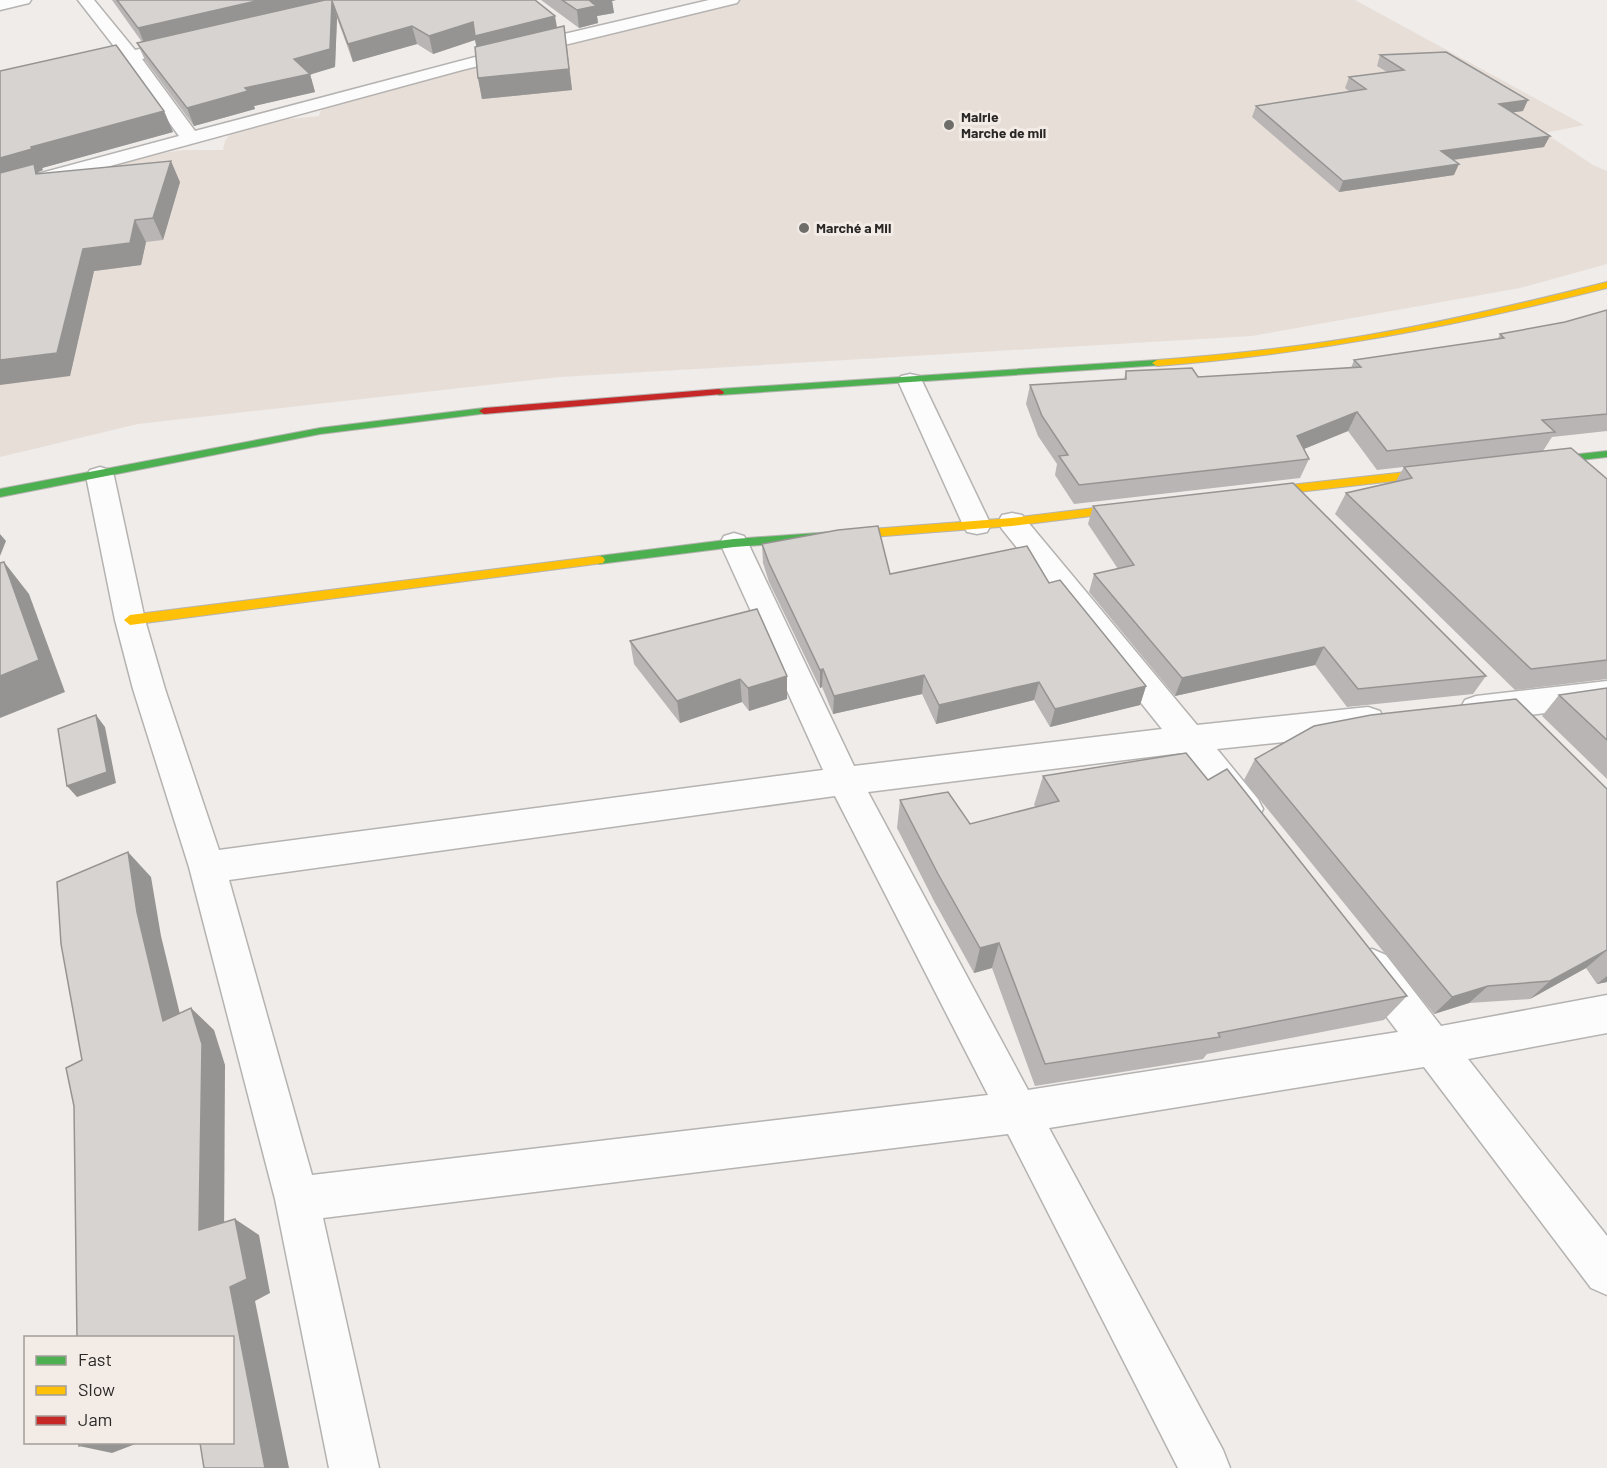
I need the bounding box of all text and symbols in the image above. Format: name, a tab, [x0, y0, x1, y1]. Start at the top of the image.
place label: Mairie Marche de mil	[961, 108, 1046, 141]
marker: Mairie Marche de mil	[942, 118, 956, 132]
place label: Marché a Mil	[816, 219, 891, 236]
marker: Marché a Mil	[797, 221, 811, 235]
legend	[24, 1336, 234, 1444]
text: Fast	[78, 1348, 112, 1370]
text: Slow	[78, 1378, 115, 1400]
text: Jam	[78, 1408, 112, 1430]

